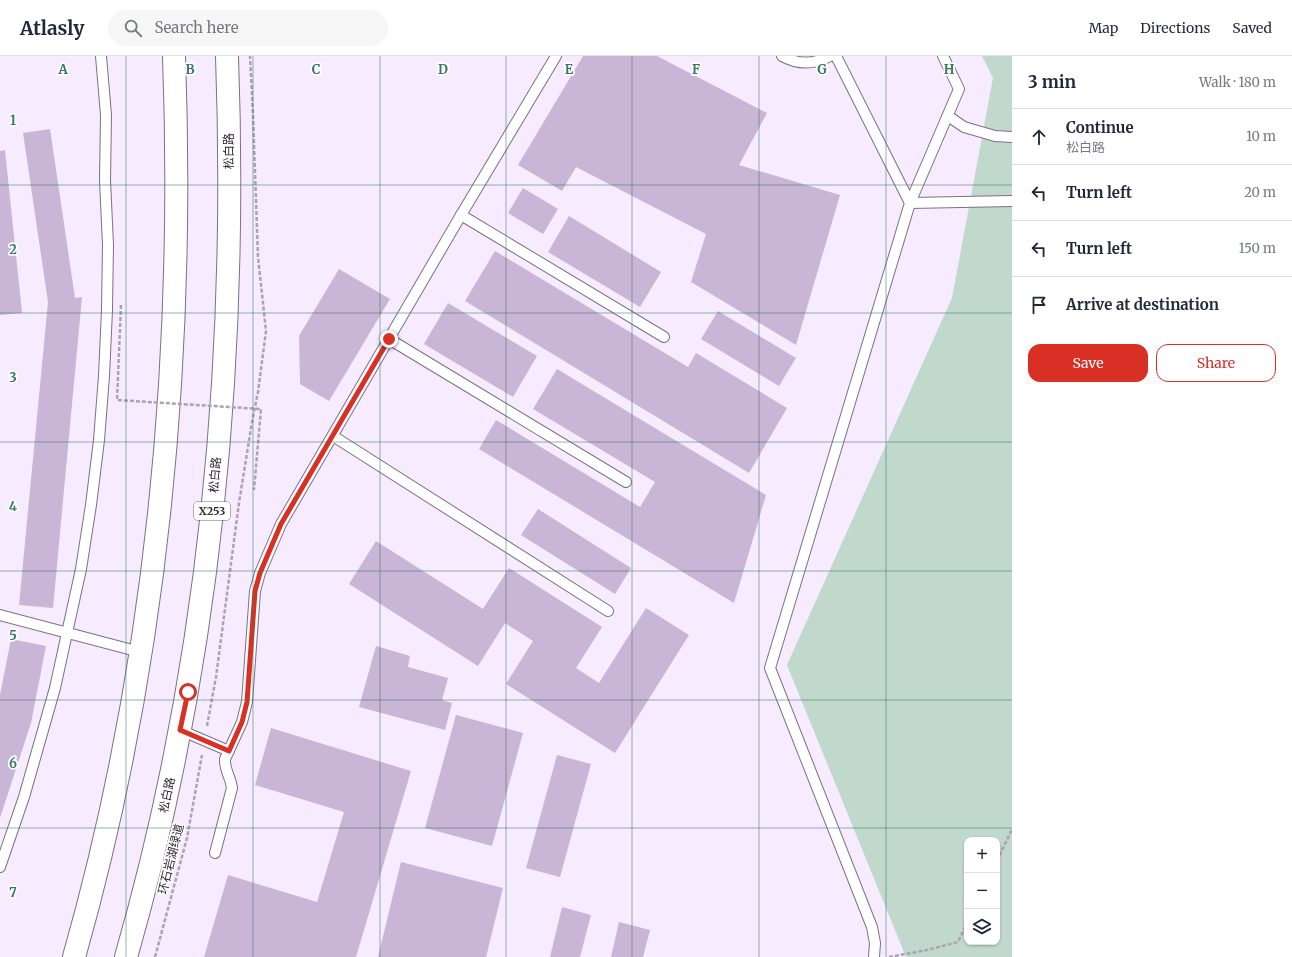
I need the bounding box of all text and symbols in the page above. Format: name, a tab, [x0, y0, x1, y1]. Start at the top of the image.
search box	[108, 10, 388, 46]
text: Atlasly	[20, 16, 84, 40]
icon: search	[122, 17, 144, 39]
text: Search here	[154, 18, 239, 37]
text: Map	[1088, 19, 1118, 37]
text: Directions	[1140, 19, 1210, 37]
text: Saved	[1232, 19, 1272, 37]
text: A	[57, 61, 68, 78]
text: B	[185, 61, 195, 78]
text: C	[312, 61, 321, 78]
text: D	[438, 61, 448, 78]
text: E	[565, 61, 574, 78]
text: F	[692, 61, 700, 78]
text: G	[817, 61, 827, 78]
text: H	[944, 61, 955, 78]
text: 3 min	[1028, 71, 1076, 93]
text: Walk · 180 m	[1199, 74, 1276, 91]
text: 1	[10, 112, 16, 129]
text: Continue	[1066, 118, 1134, 137]
icon: ahead	[1028, 126, 1050, 148]
text: 10 m	[1246, 128, 1276, 145]
street label: 松白路	[221, 133, 236, 169]
text: 松白路	[1066, 139, 1105, 156]
icon: left	[1028, 182, 1050, 204]
text: Turn left	[1066, 183, 1132, 202]
text: 20 m	[1244, 184, 1276, 201]
icon: left	[1028, 238, 1050, 260]
text: Turn left	[1066, 239, 1132, 258]
text: 150 m	[1239, 240, 1276, 257]
text: 2	[9, 241, 17, 258]
icon: arrive	[1028, 294, 1050, 316]
text: Arrive at destination	[1066, 295, 1219, 314]
route end	[380, 330, 398, 348]
button: Save	[1028, 344, 1148, 382]
button: Share	[1156, 344, 1276, 382]
text: 3	[9, 369, 17, 386]
street label: 松白路	[205, 456, 224, 494]
text: 4	[9, 498, 18, 515]
road number: X253	[194, 502, 230, 520]
text: 5	[9, 627, 17, 644]
route start	[179, 683, 197, 701]
text: 6	[9, 755, 17, 772]
street label: 松白路	[155, 776, 178, 814]
street label: 环石岩湖绿道	[155, 822, 187, 896]
map controls	[964, 837, 1000, 945]
button: +	[964, 837, 1000, 873]
button: −	[964, 873, 1000, 909]
text: 7	[9, 884, 17, 901]
button: layers	[964, 909, 1000, 945]

